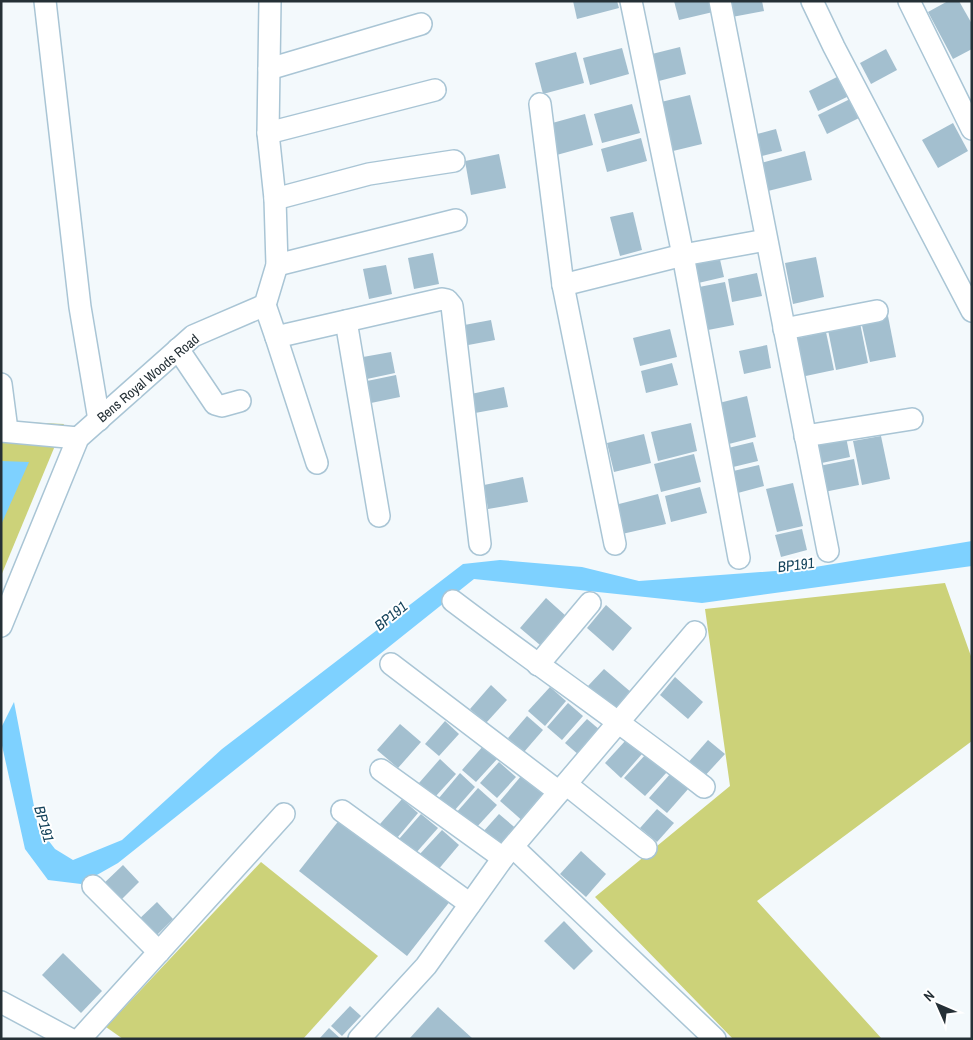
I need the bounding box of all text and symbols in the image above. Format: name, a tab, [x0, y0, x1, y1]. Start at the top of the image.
street label: Bens Royal Woods Road	[93, 330, 203, 426]
water label: BP191	[776, 552, 816, 577]
water label: BP191	[370, 596, 412, 635]
water label: BP191	[29, 803, 60, 845]
north arrow	[913, 980, 963, 1030]
text: N	[920, 987, 938, 1005]

